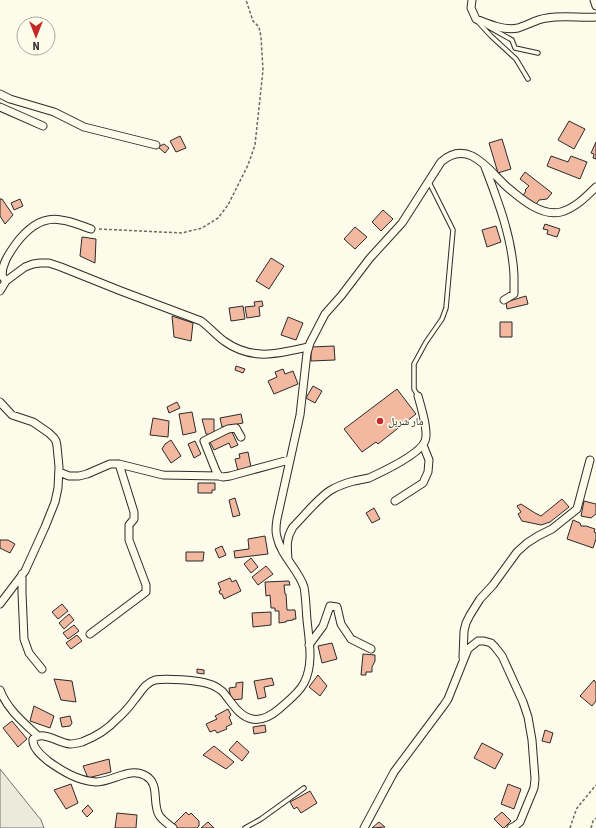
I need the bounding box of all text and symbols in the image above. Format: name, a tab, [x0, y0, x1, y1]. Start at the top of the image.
north arrow	[16, 16, 56, 56]
text: N	[32, 38, 40, 53]
place label: مار شربل	[388, 414, 423, 429]
marker: مار شربل	[375, 416, 385, 426]

